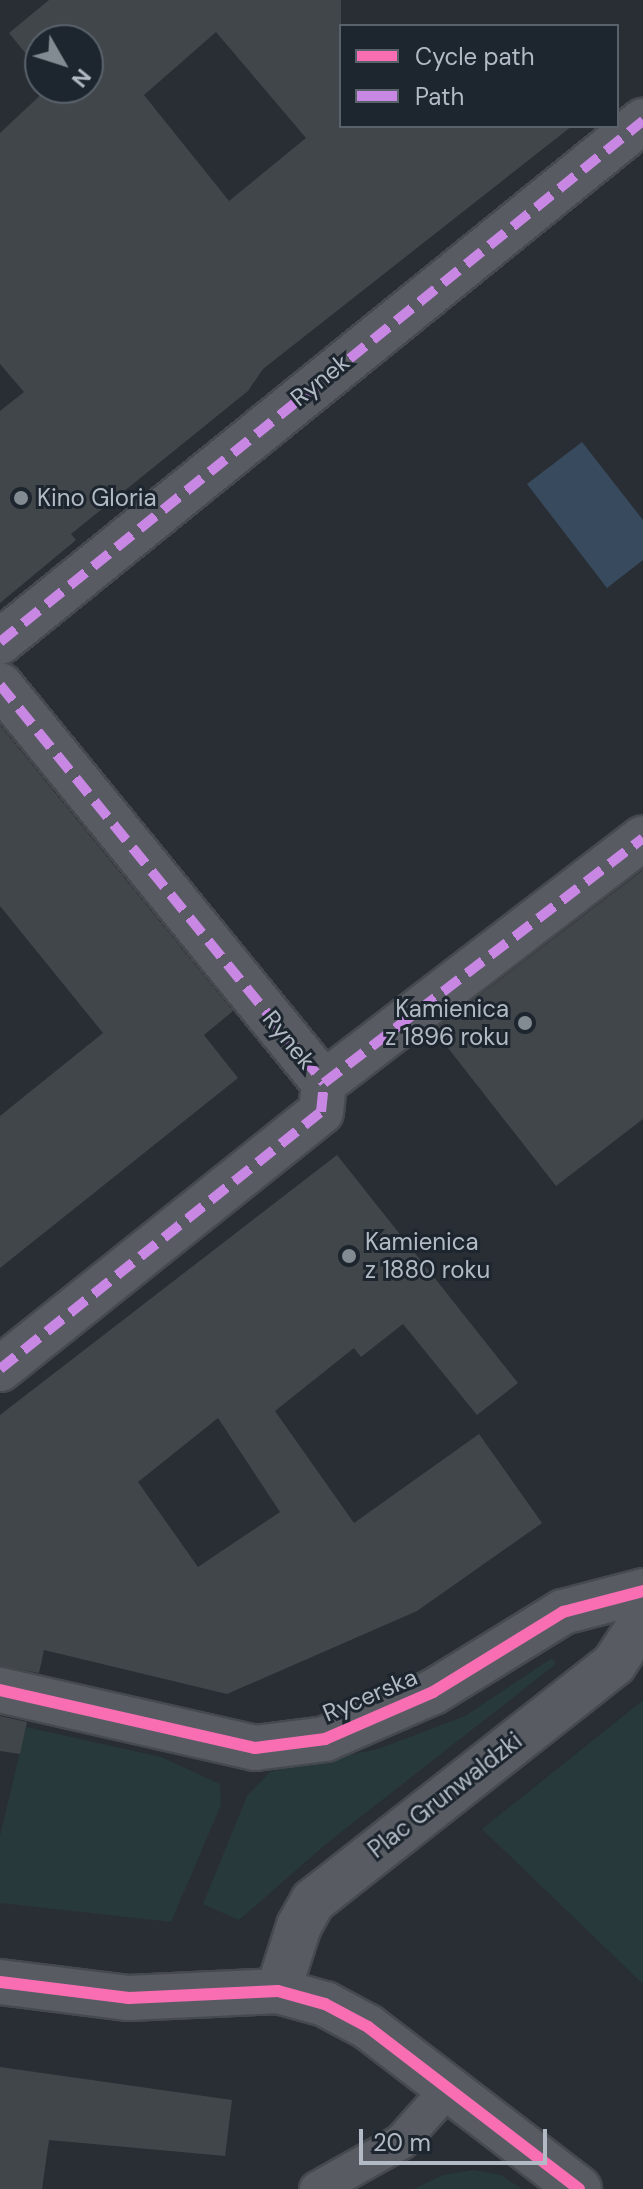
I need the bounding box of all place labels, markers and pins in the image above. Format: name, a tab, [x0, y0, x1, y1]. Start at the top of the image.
place label: Kino Gloria	[37, 484, 157, 512]
marker: Kino Gloria	[12, 489, 30, 507]
place label: Kamienica z 1896 roku	[385, 995, 509, 1051]
marker: Kamienica z 1896 roku	[516, 1014, 534, 1032]
place label: Kamienica z 1880 roku	[365, 1228, 490, 1284]
marker: Kamienica z 1880 roku	[340, 1247, 358, 1265]

